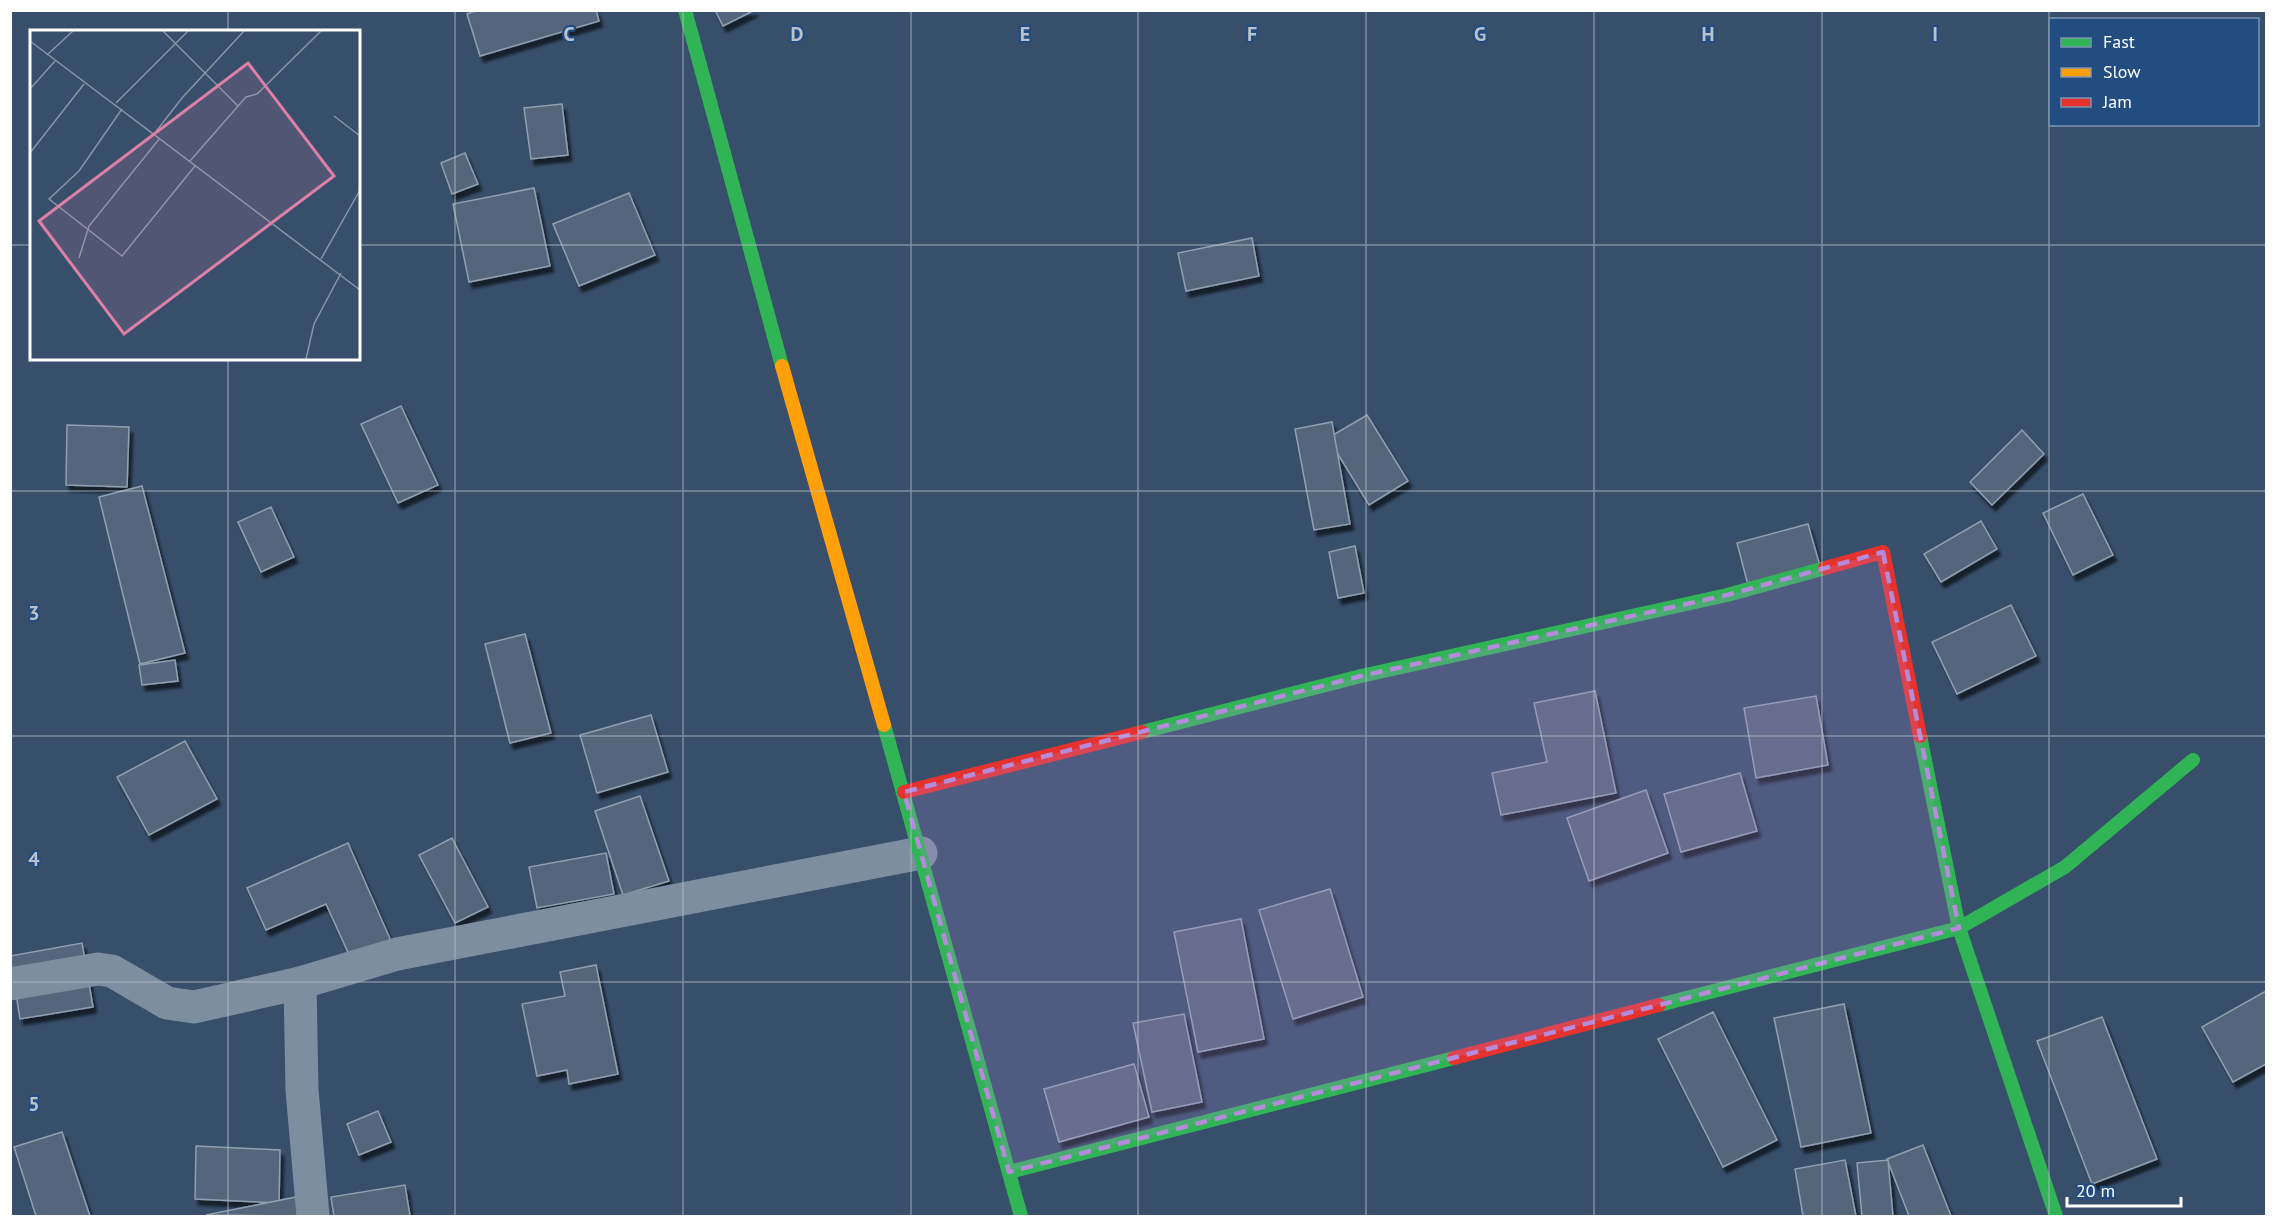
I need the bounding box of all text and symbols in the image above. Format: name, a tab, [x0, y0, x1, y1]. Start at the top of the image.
legend	[2049, 18, 2259, 126]
text: C	[563, 21, 575, 47]
text: D	[791, 21, 804, 47]
text: E	[1020, 21, 1030, 47]
text: F	[1247, 21, 1257, 47]
text: G	[1474, 21, 1486, 47]
text: H	[1701, 21, 1715, 47]
text: I	[1932, 21, 1938, 47]
inset map	[30, 30, 360, 360]
text: Fast	[2103, 30, 2135, 53]
text: Slow	[2103, 60, 2141, 83]
text: Jam	[2102, 90, 2132, 113]
text: 3	[28, 600, 40, 626]
text: 4	[28, 846, 40, 872]
text: 5	[28, 1091, 40, 1117]
scale bar	[2067, 1170, 2181, 1208]
text: 20 m	[2076, 1179, 2115, 1202]

